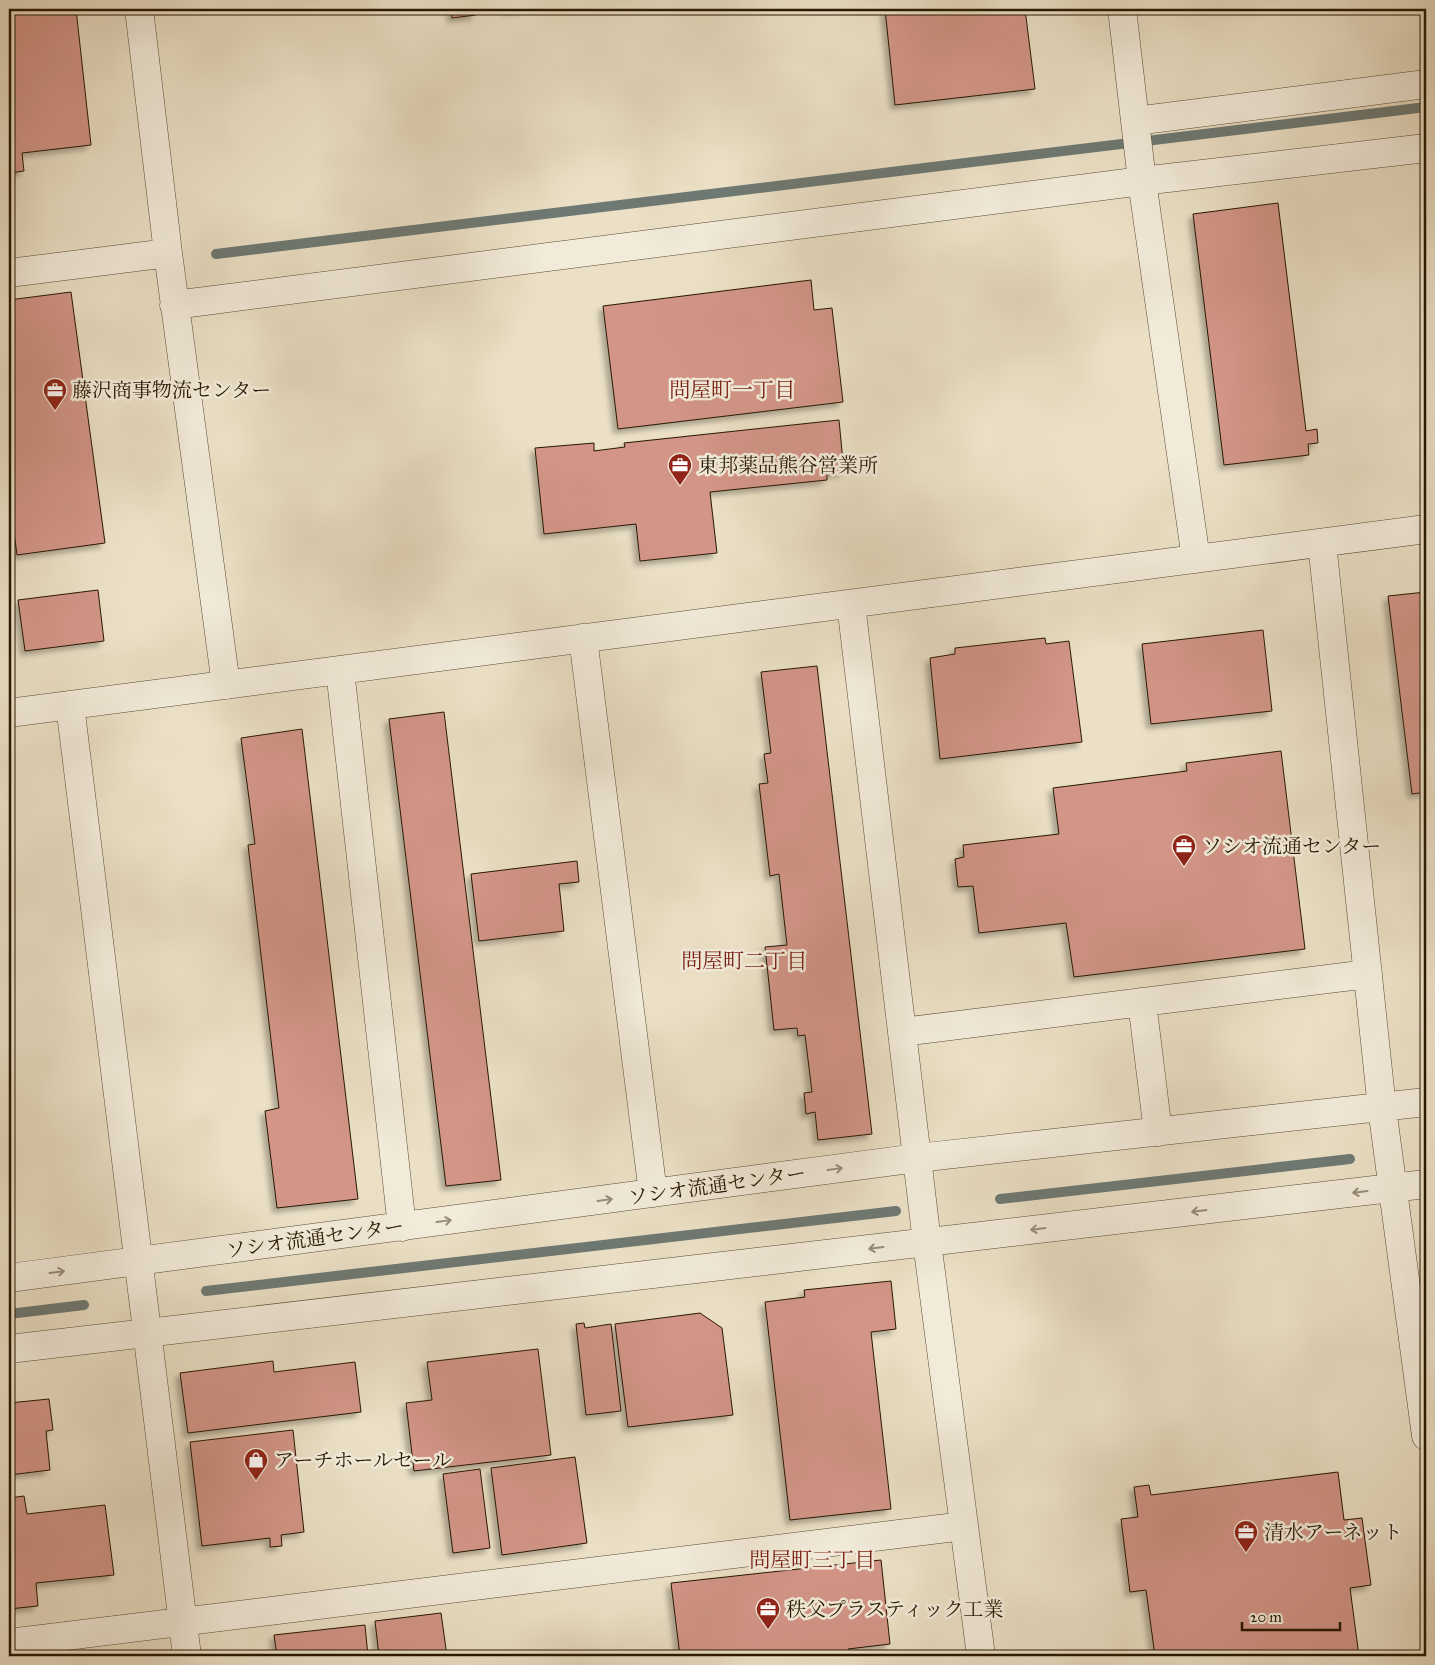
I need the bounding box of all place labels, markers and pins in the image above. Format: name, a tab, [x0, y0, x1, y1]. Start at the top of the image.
office icon: 藤沢商事物流センター	[42, 377, 68, 411]
place label: 藤沢商事物流センター	[72, 378, 271, 402]
office icon: 東邦薬品熊谷営業所	[667, 452, 693, 486]
place label: 東邦薬品熊谷営業所	[698, 453, 878, 477]
office icon: ソシオ流通センター	[1171, 833, 1197, 867]
place label: ソシオ流通センター	[1202, 834, 1381, 858]
shop icon: アーチホールセール	[243, 1447, 269, 1481]
place label: アーチホールセール	[274, 1448, 452, 1472]
office icon: 清水アーネット	[1233, 1519, 1259, 1553]
place label: 清水アーネット	[1264, 1520, 1402, 1544]
office icon: 秩父プラスティック工業	[755, 1596, 781, 1630]
place label: 秩父プラスティック工業	[786, 1597, 1003, 1621]

